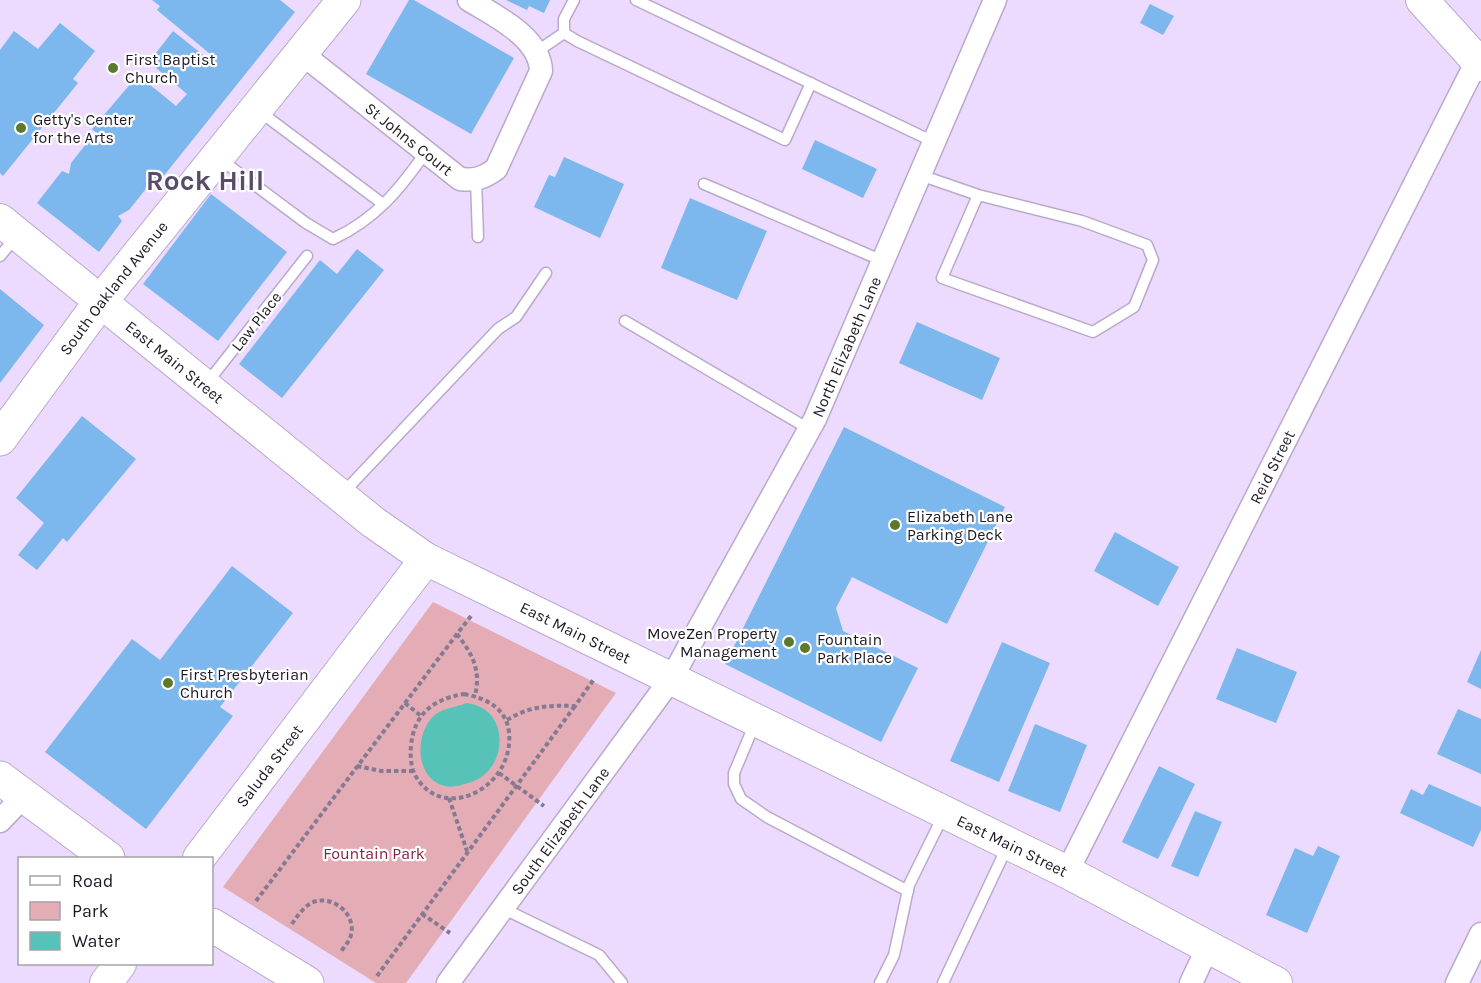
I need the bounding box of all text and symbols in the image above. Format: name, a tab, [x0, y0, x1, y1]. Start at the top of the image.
place label: First Baptist Church	[125, 50, 215, 87]
marker: First Baptist Church	[106, 61, 120, 75]
street label: St Johns Court	[361, 99, 456, 180]
place label: Getty's Center for the Arts	[33, 110, 133, 147]
marker: Getty's Center for the Arts	[14, 121, 28, 135]
district label: Rock Hill	[146, 164, 264, 197]
street label: South Oakland Avenue	[56, 217, 172, 359]
street label: North Elizabeth Lane	[808, 274, 885, 420]
street label: Law Place	[227, 288, 286, 355]
street label: East Main Street	[122, 317, 227, 407]
street label: Reid Street	[1246, 427, 1299, 507]
place label: Elizabeth Lane Parking Deck	[907, 507, 1013, 544]
marker: Elizabeth Lane Parking Deck	[888, 518, 902, 532]
street label: East Main Street	[517, 597, 634, 667]
place label: MoveZen Property Management	[647, 624, 778, 661]
place label: Fountain Park Place	[817, 630, 892, 667]
marker: MoveZen Property Management	[782, 635, 796, 649]
marker: Fountain Park Place	[798, 641, 812, 655]
place label: First Presbyterian Church	[180, 665, 309, 702]
marker: First Presbyterian Church	[161, 676, 175, 690]
street label: Saluda Street	[232, 721, 307, 811]
street label: South Elizabeth Lane	[507, 763, 613, 898]
street label: East Main Street	[954, 811, 1070, 881]
park label: Fountain Park	[323, 844, 425, 863]
legend	[18, 857, 213, 965]
text: Road	[72, 870, 113, 892]
text: Park	[72, 900, 109, 922]
text: Water	[72, 930, 120, 952]

